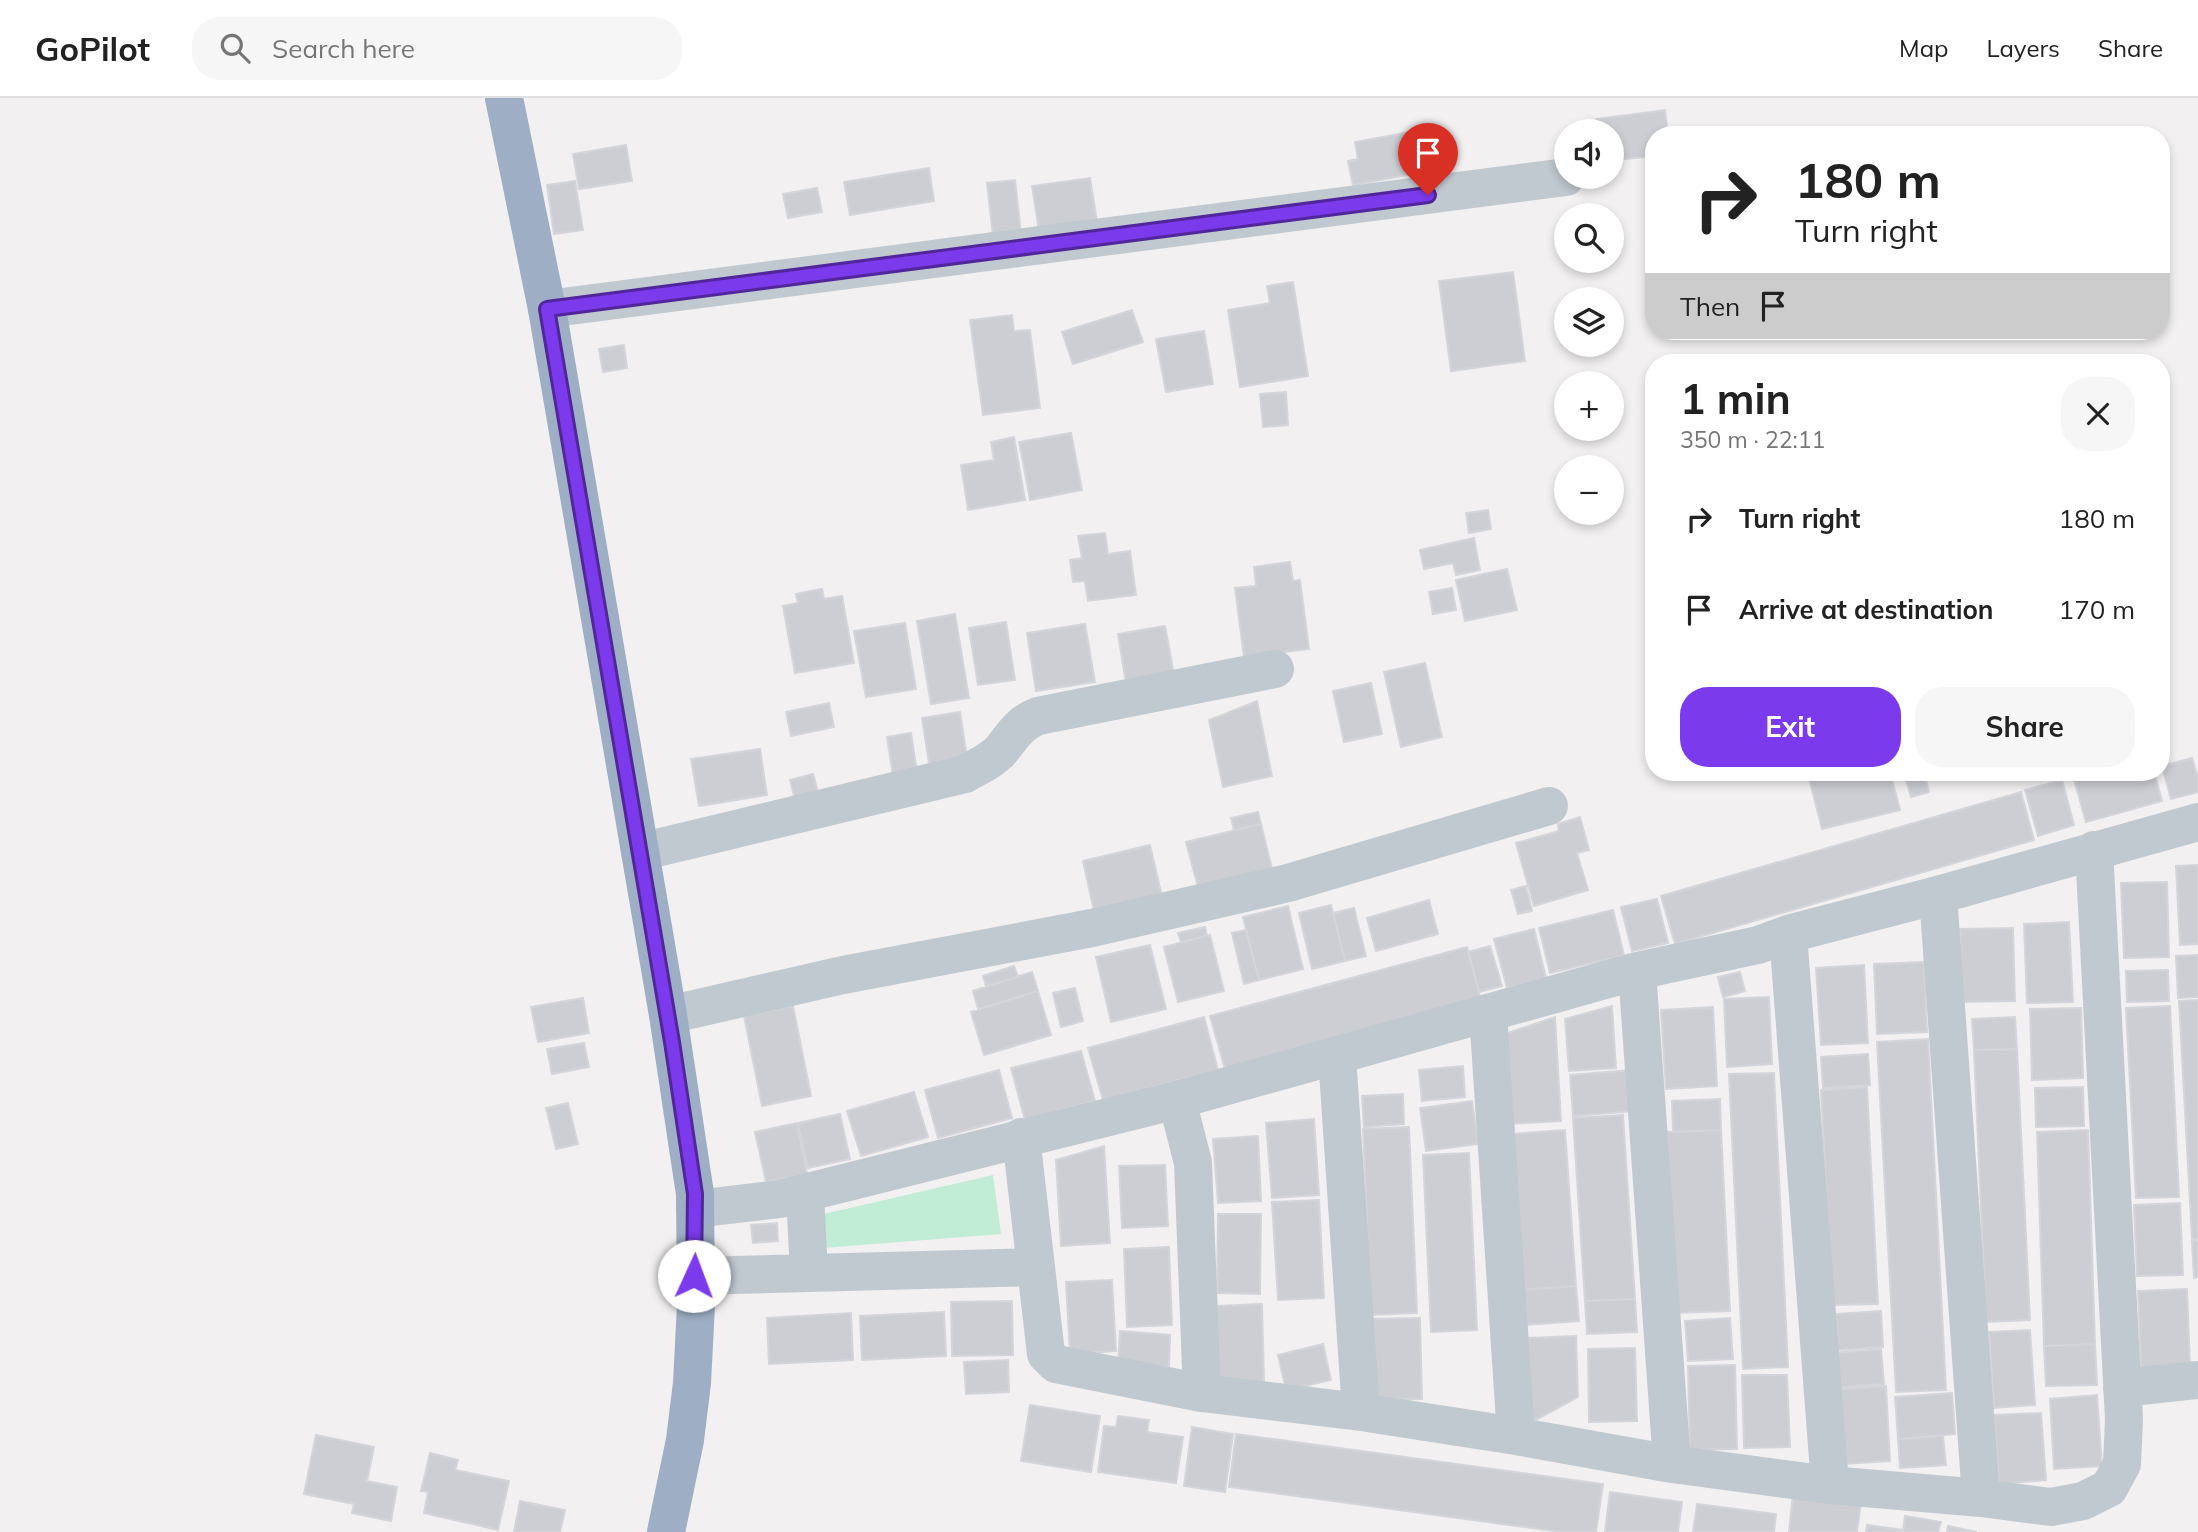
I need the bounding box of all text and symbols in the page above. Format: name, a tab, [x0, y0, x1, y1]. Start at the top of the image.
search box	[192, 17, 682, 80]
text: GoPilot	[35, 28, 150, 69]
icon: search	[216, 29, 254, 67]
text: Search here	[272, 32, 415, 65]
text: Map	[1899, 33, 1948, 63]
text: Layers	[1986, 33, 2060, 63]
text: Share	[2098, 33, 2163, 63]
map controls	[1554, 119, 1624, 525]
button: sound	[1554, 119, 1624, 189]
pin	[1398, 123, 1458, 195]
icon: arrive	[1409, 134, 1447, 172]
text: 180 m	[1795, 149, 1941, 210]
icon: right	[1680, 154, 1771, 245]
button: search	[1554, 203, 1624, 273]
text: Turn right	[1795, 210, 1938, 250]
button: layers	[1554, 287, 1624, 357]
icon: arrive	[1754, 287, 1792, 325]
text: Then	[1680, 290, 1740, 323]
button: +	[1554, 371, 1624, 441]
text: 1 min	[1680, 372, 1791, 425]
button: close	[2061, 377, 2135, 451]
text: 350 m · 22:11	[1680, 425, 1825, 454]
button: −	[1554, 455, 1624, 525]
icon: right	[1680, 500, 1718, 538]
text: Turn right	[1739, 502, 1860, 535]
text: 180 m	[2059, 502, 2135, 535]
icon: arrive	[1680, 591, 1718, 629]
text: Arrive at destination	[1739, 593, 1994, 626]
text: 170 m	[2059, 593, 2135, 626]
button: Exit	[1680, 687, 1901, 767]
button: Share	[1915, 687, 2135, 767]
position arrow	[657, 1239, 731, 1313]

